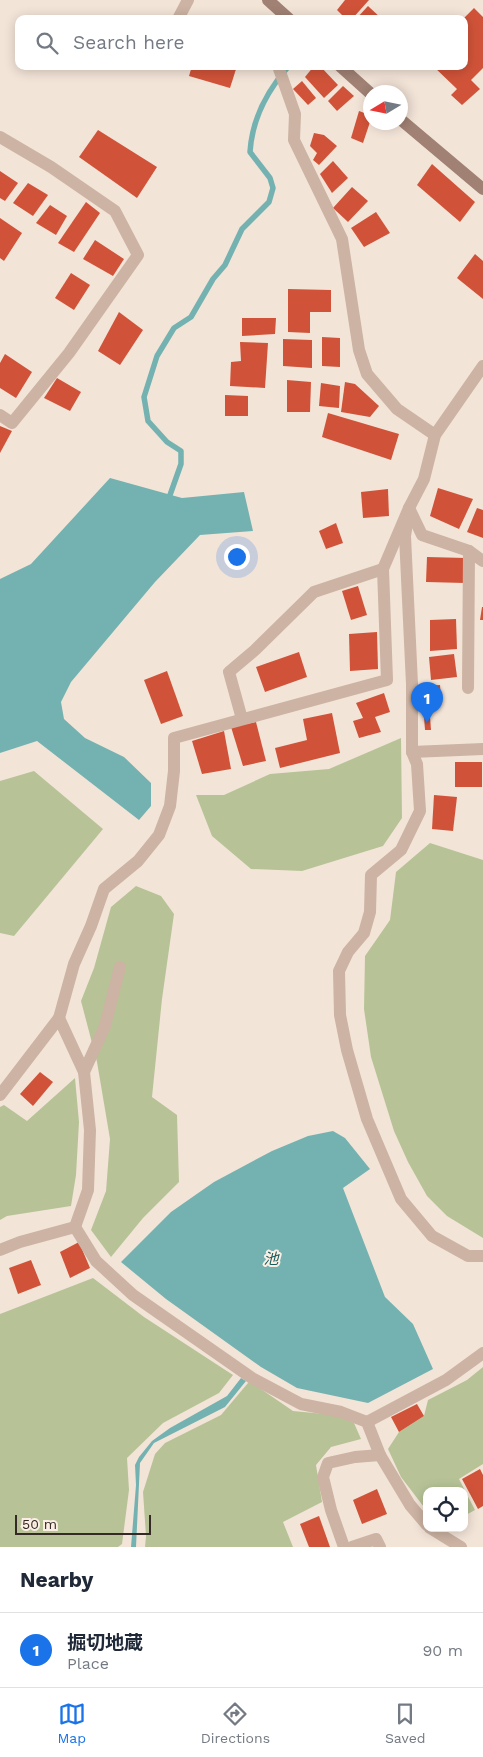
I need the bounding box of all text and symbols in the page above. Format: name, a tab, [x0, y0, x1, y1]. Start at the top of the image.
search box	[15, 15, 468, 70]
icon: search	[33, 29, 61, 57]
text: Search here	[73, 31, 184, 54]
north arrow	[363, 85, 408, 130]
your location	[224, 544, 250, 570]
pin: 1	[411, 682, 443, 723]
water label: 池	[263, 1250, 280, 1268]
map controls	[423, 1487, 468, 1532]
button: locate	[423, 1487, 468, 1532]
scale bar	[15, 1512, 151, 1535]
text: 50 m	[22, 1516, 57, 1532]
text: Nearby	[20, 1567, 93, 1592]
text: 掘切地蔵	[67, 1631, 143, 1654]
text: 1	[33, 1641, 39, 1660]
text: 90 m	[422, 1641, 463, 1660]
text: Place	[67, 1654, 109, 1673]
tab: Map	[57, 1700, 86, 1746]
tab: Directions	[201, 1700, 270, 1746]
tab: Saved	[385, 1700, 426, 1746]

